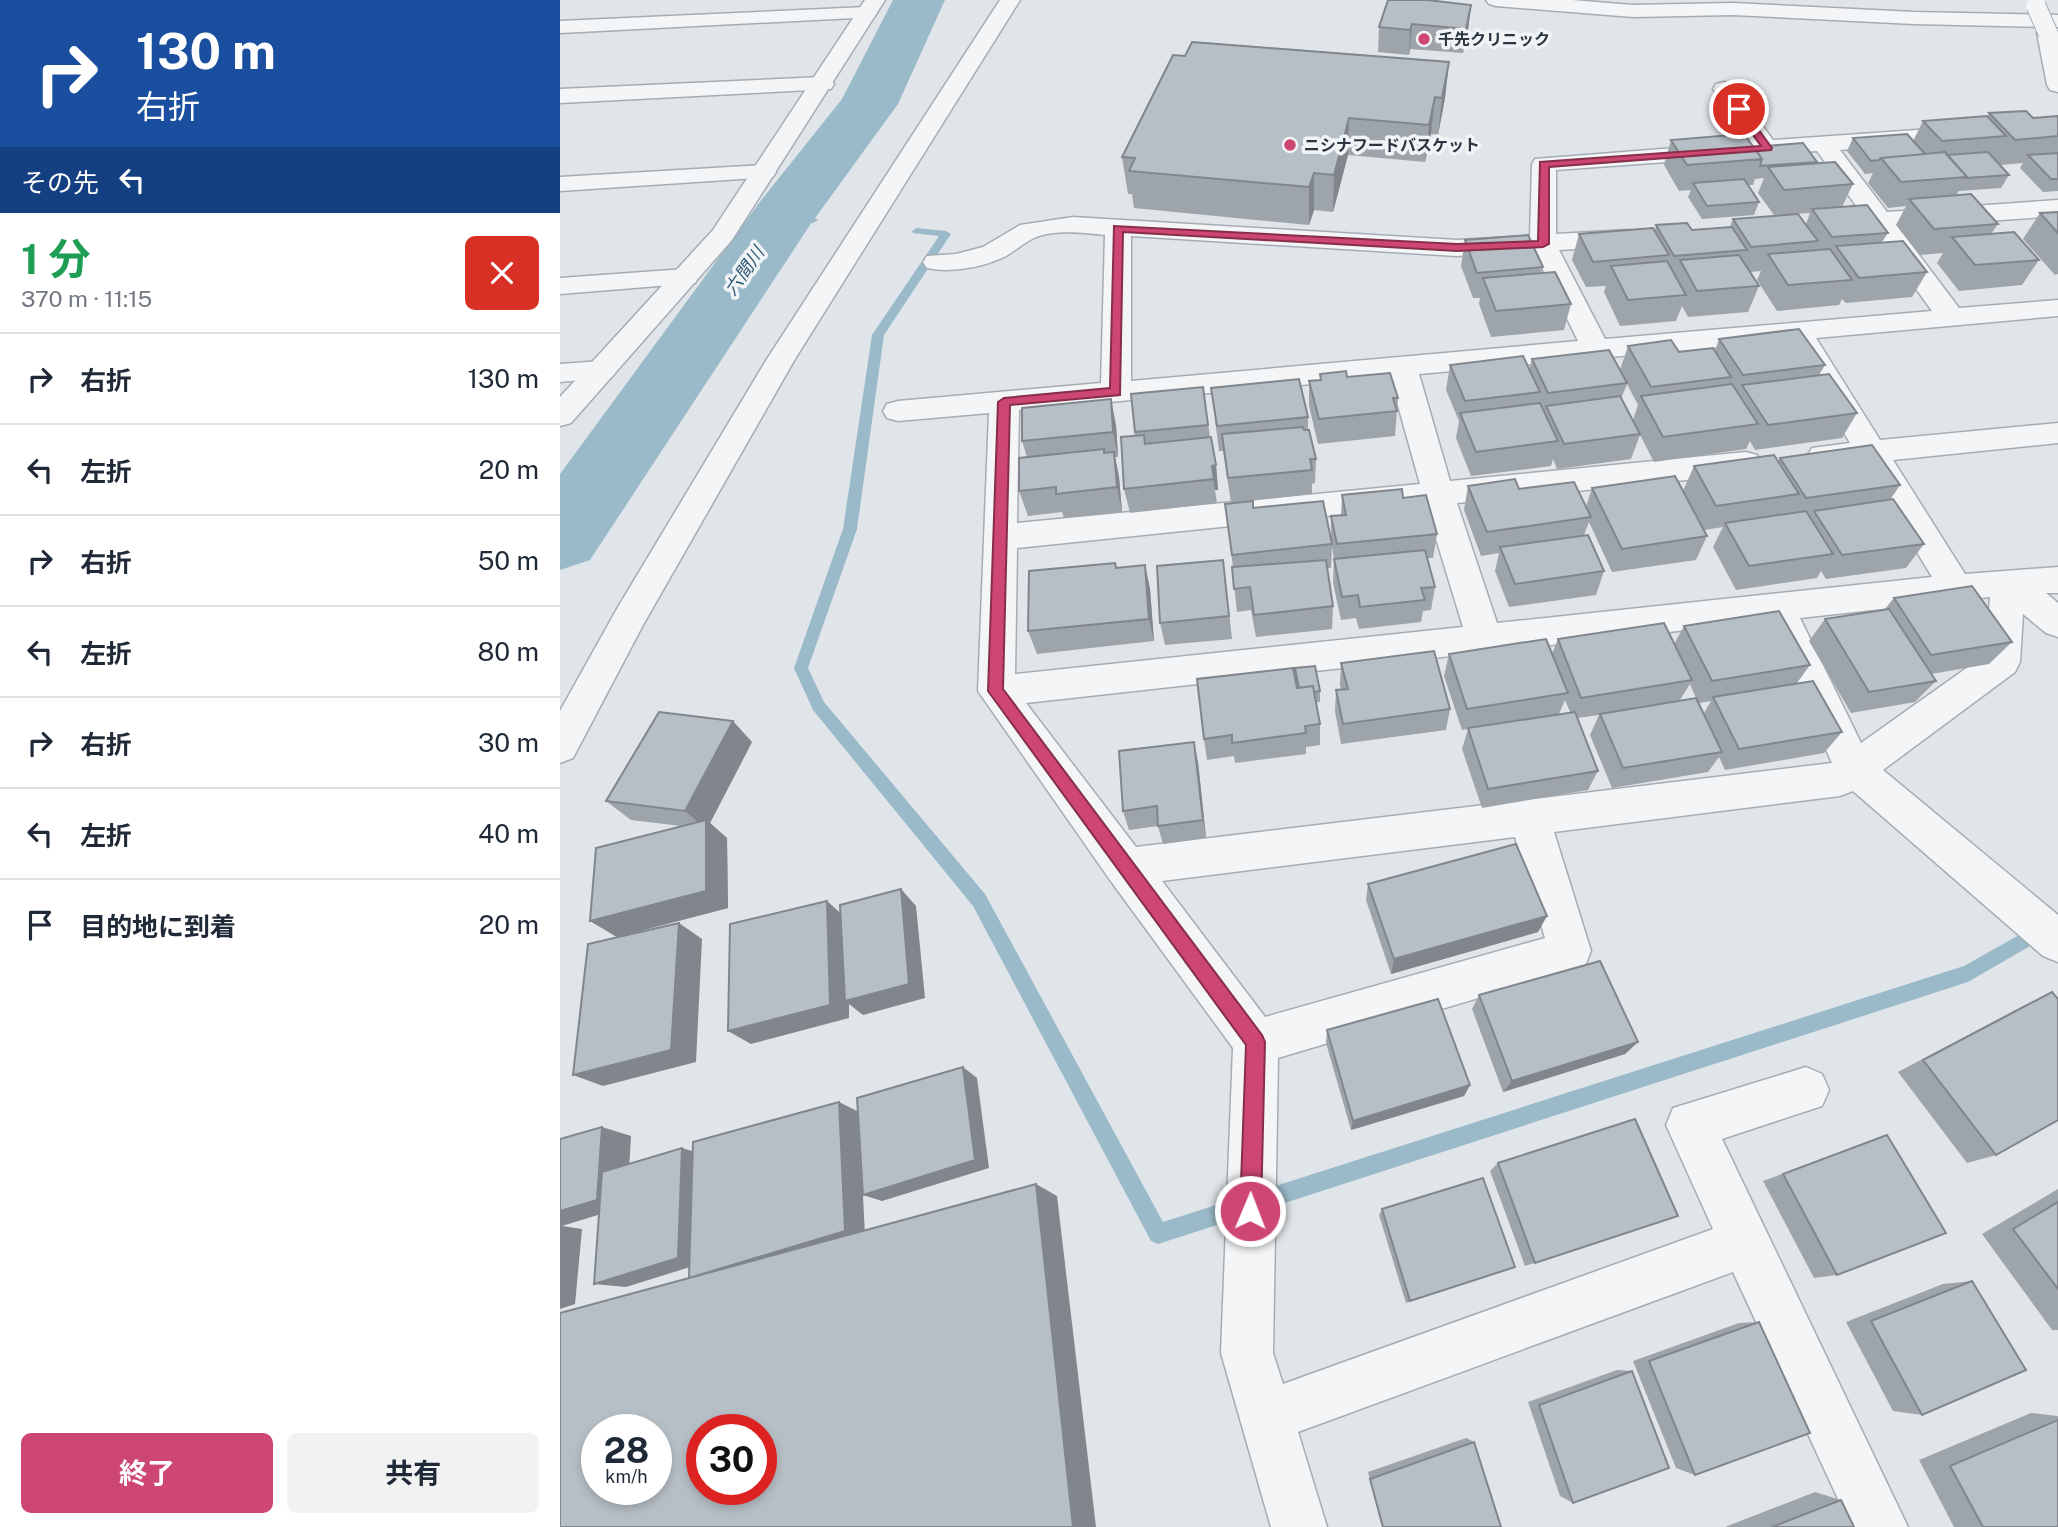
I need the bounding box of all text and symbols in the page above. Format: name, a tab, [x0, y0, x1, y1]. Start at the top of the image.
text: 130 m	[136, 22, 276, 80]
icon: right	[21, 28, 112, 119]
place label: 千先クリニック	[1438, 30, 1550, 49]
marker: 千先クリニック	[1416, 31, 1432, 47]
pin	[1709, 79, 1769, 139]
text: 右折	[136, 88, 200, 125]
icon: arrive	[1720, 90, 1758, 128]
place label: ニシナフードバスケット	[1304, 136, 1480, 155]
marker: ニシナフードバスケット	[1282, 137, 1298, 153]
icon: left	[113, 161, 151, 199]
text: その先	[21, 167, 99, 198]
text: 1 分	[21, 234, 90, 283]
button: close	[465, 236, 539, 310]
water label: 六間川	[720, 241, 769, 299]
text: 370 m · 11:15	[21, 285, 152, 312]
icon: right	[21, 360, 59, 398]
text: 130 m	[467, 363, 539, 394]
text: 右折	[80, 365, 132, 396]
icon: left	[21, 451, 59, 489]
text: 20 m	[479, 454, 539, 485]
text: 左折	[80, 456, 132, 487]
icon: right	[21, 542, 59, 580]
text: 50 m	[478, 545, 539, 576]
text: 右折	[80, 547, 132, 578]
icon: left	[21, 633, 59, 671]
text: 80 m	[478, 636, 539, 667]
text: 左折	[80, 638, 132, 669]
icon: right	[21, 724, 59, 762]
text: 30 m	[478, 727, 539, 758]
text: 右折	[80, 729, 132, 760]
icon: left	[21, 815, 59, 853]
text: 40 m	[478, 818, 539, 849]
text: 左折	[80, 820, 132, 851]
icon: arrive	[21, 906, 59, 944]
text: 20 m	[479, 909, 539, 940]
text: 目的地に到着	[80, 911, 236, 942]
position arrow	[1213, 1174, 1287, 1248]
speed limit sign: 30	[686, 1414, 777, 1505]
text: 28	[604, 1430, 649, 1471]
button: 終了	[21, 1433, 273, 1513]
button: 共有	[287, 1433, 539, 1513]
text: km/h	[605, 1466, 648, 1487]

